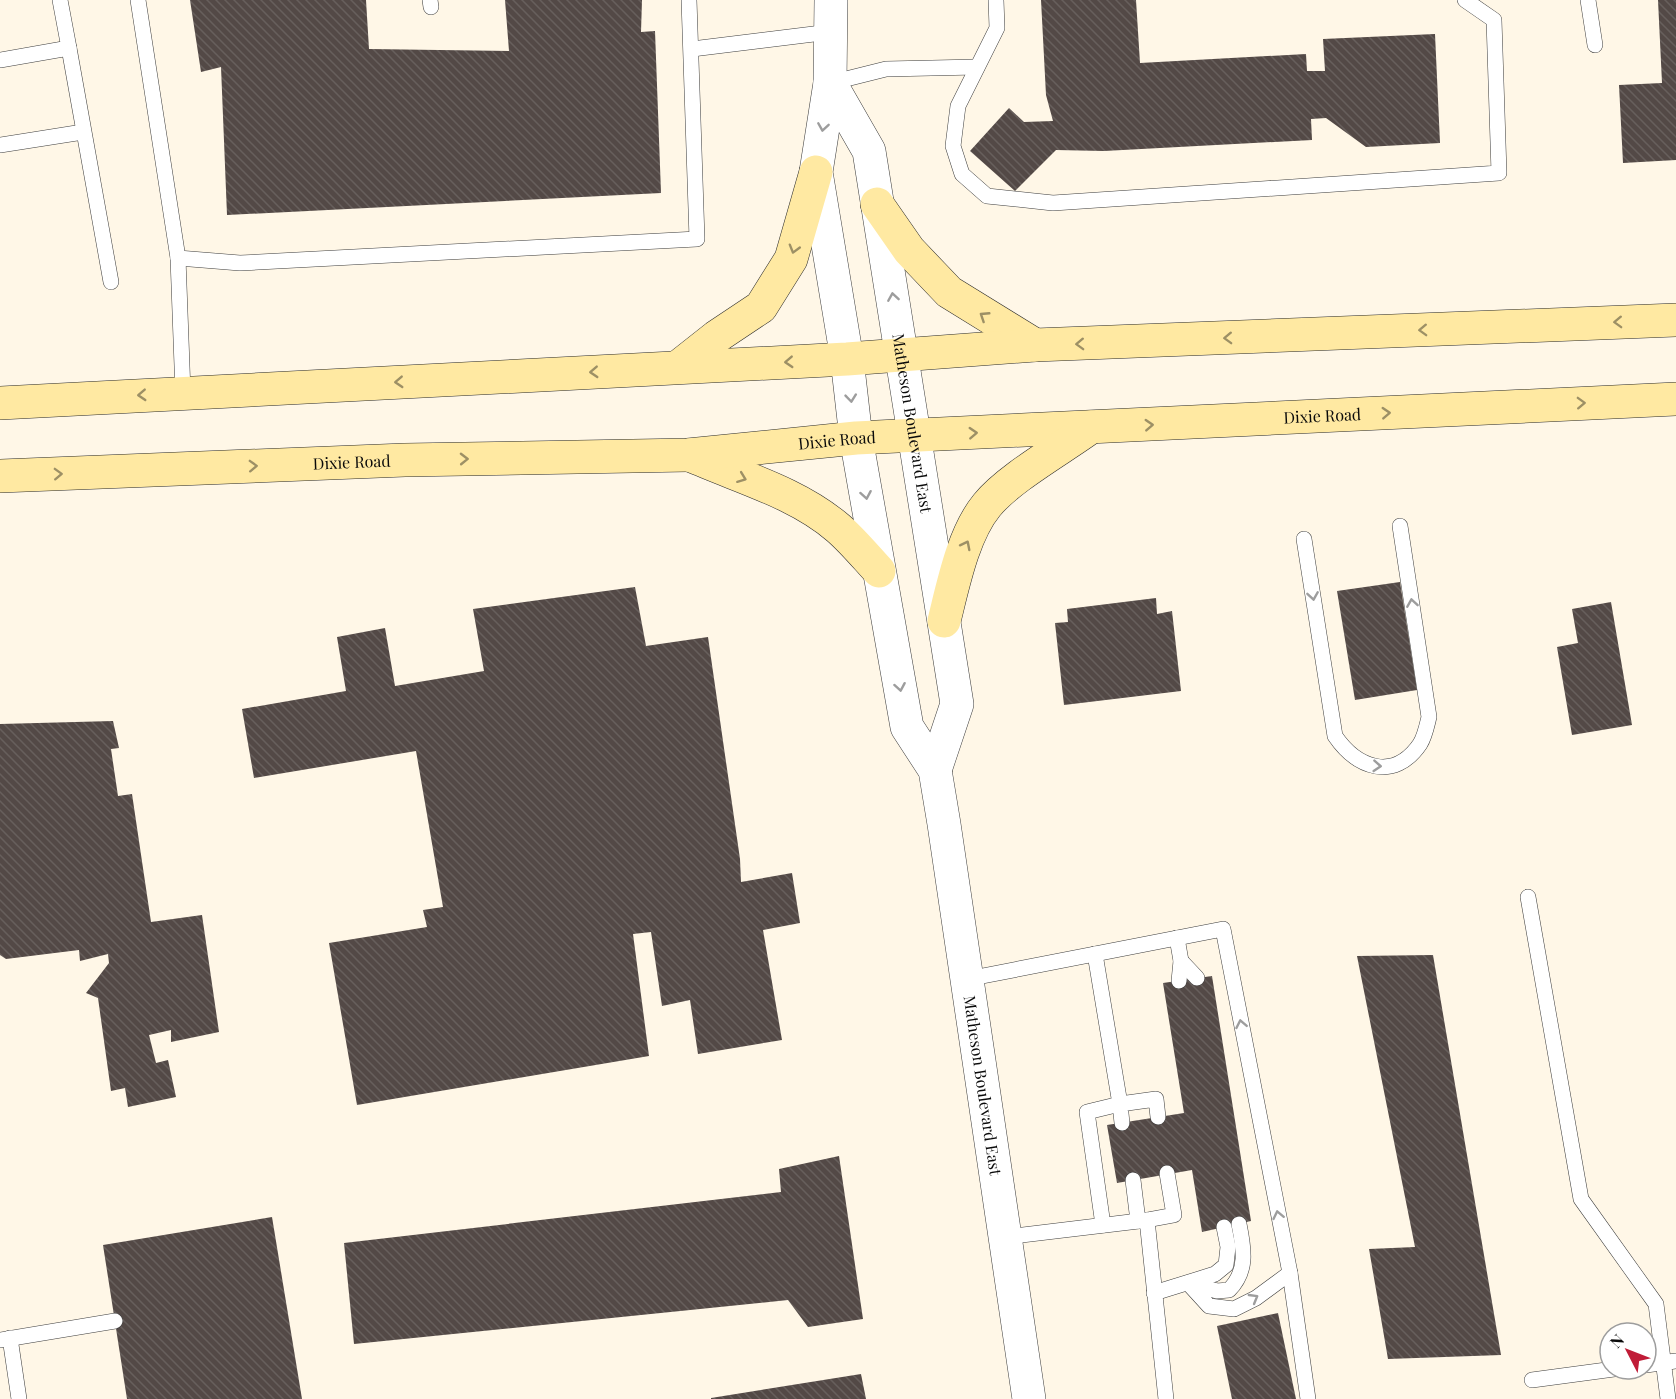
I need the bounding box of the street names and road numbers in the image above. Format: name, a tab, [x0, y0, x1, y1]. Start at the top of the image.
street label: Matheson Boulevard East	[888, 332, 937, 515]
street label: Dixie Road	[1283, 403, 1362, 428]
street label: Dixie Road	[797, 426, 876, 454]
street label: Dixie Road	[312, 450, 391, 474]
street label: Matheson Boulevard East	[959, 994, 1007, 1177]

